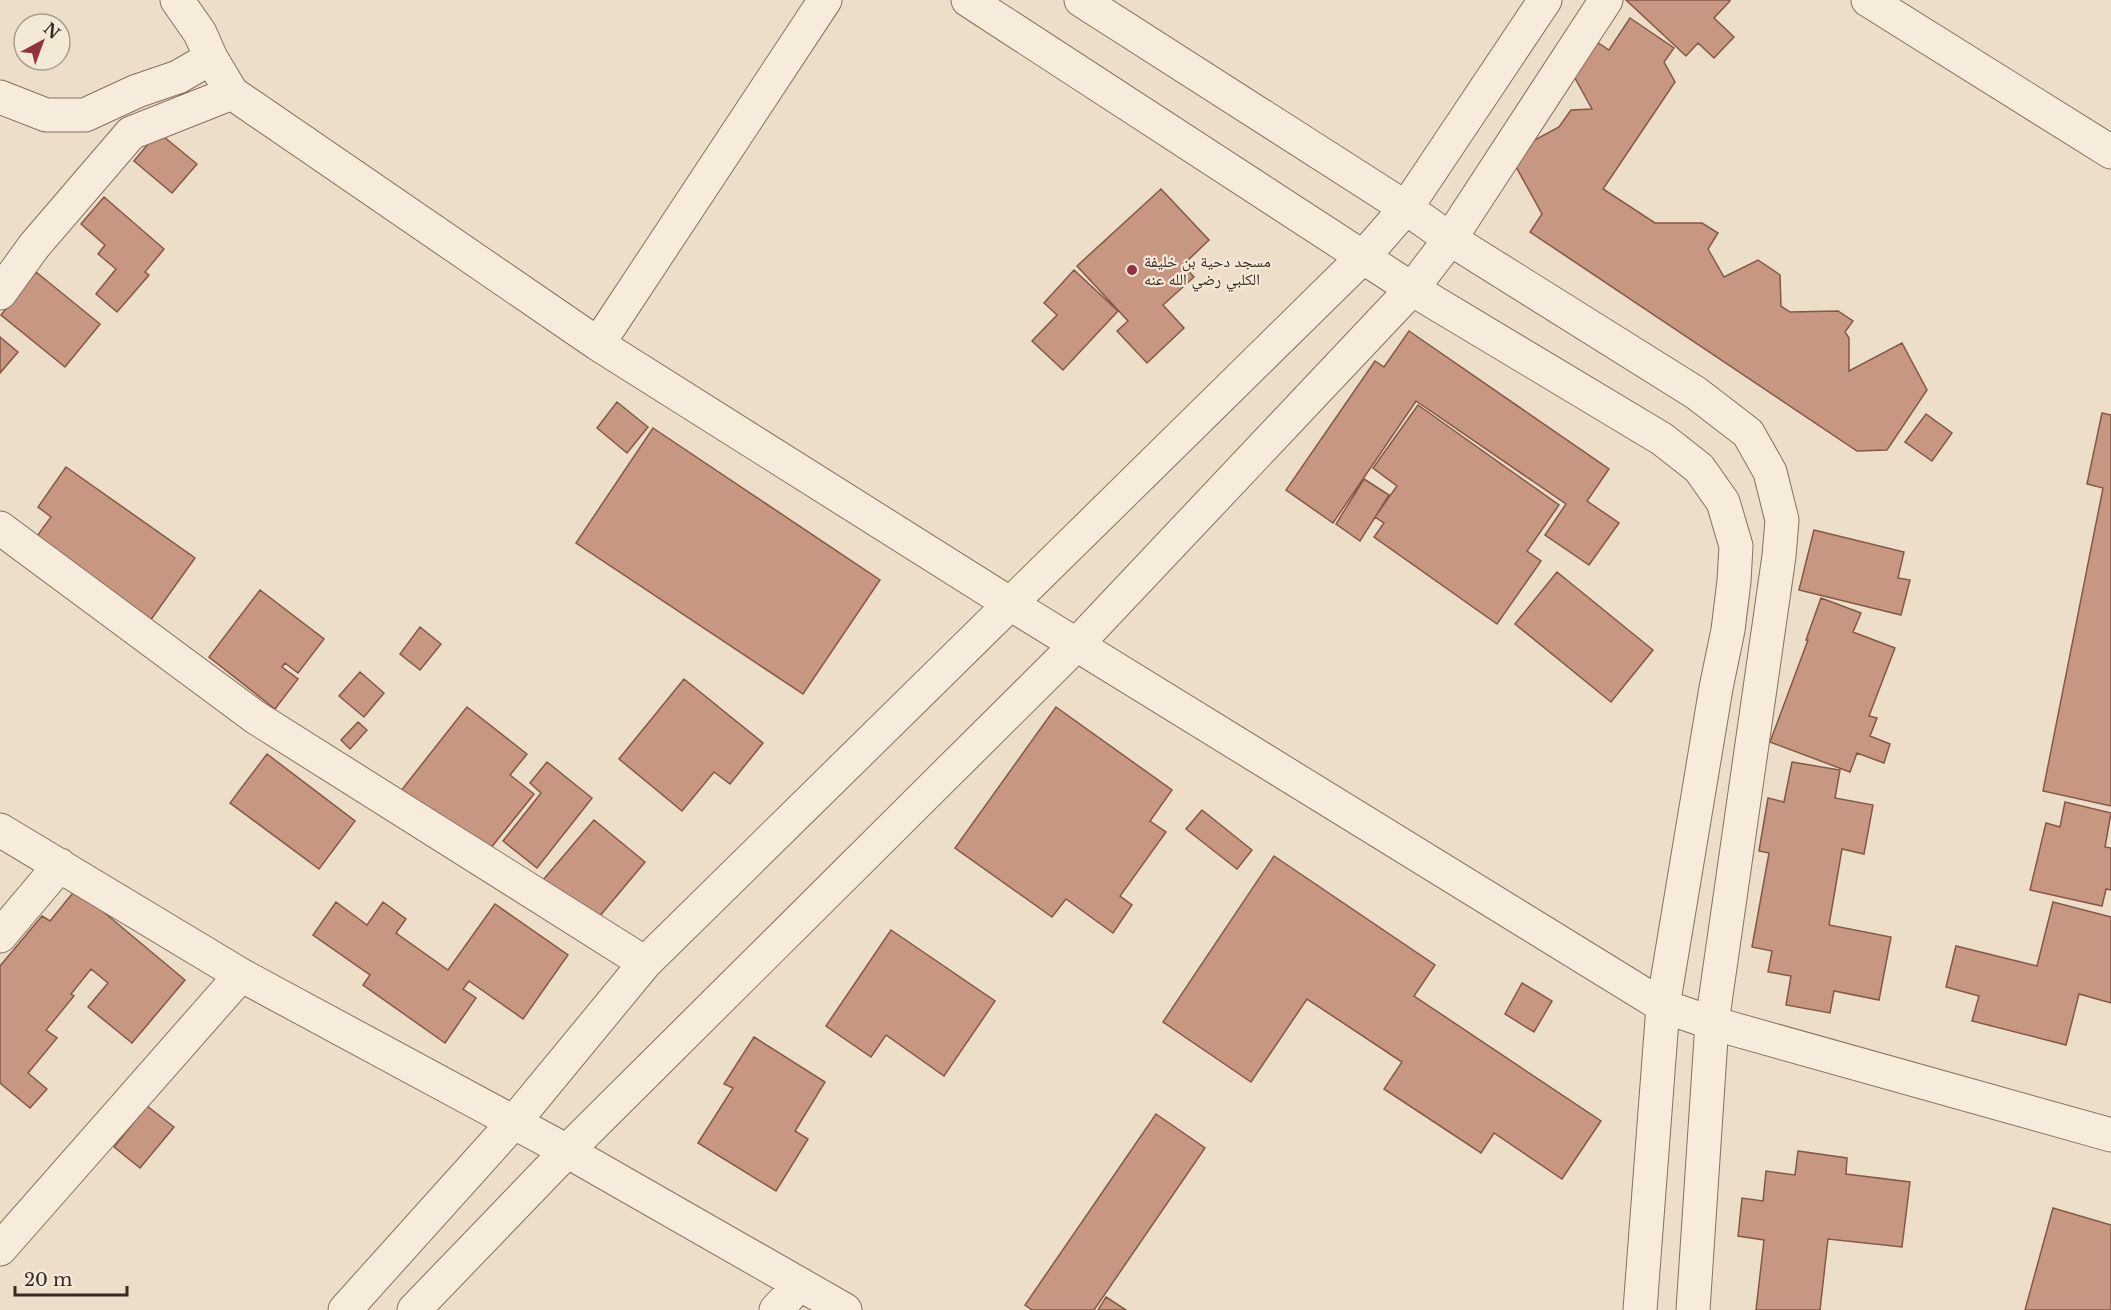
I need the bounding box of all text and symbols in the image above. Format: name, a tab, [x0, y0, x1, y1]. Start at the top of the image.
north arrow	[12, 12, 72, 72]
text: N	[40, 18, 64, 43]
place label: مسجد دحية بن خليفة الكلبي رضي الله عنه	[1144, 251, 1271, 292]
marker: مسجد دحية بن خليفة الكلبي رضي الله عنه	[1125, 263, 1139, 277]
scale bar	[15, 1259, 128, 1297]
text: 20 m	[24, 1269, 72, 1291]

